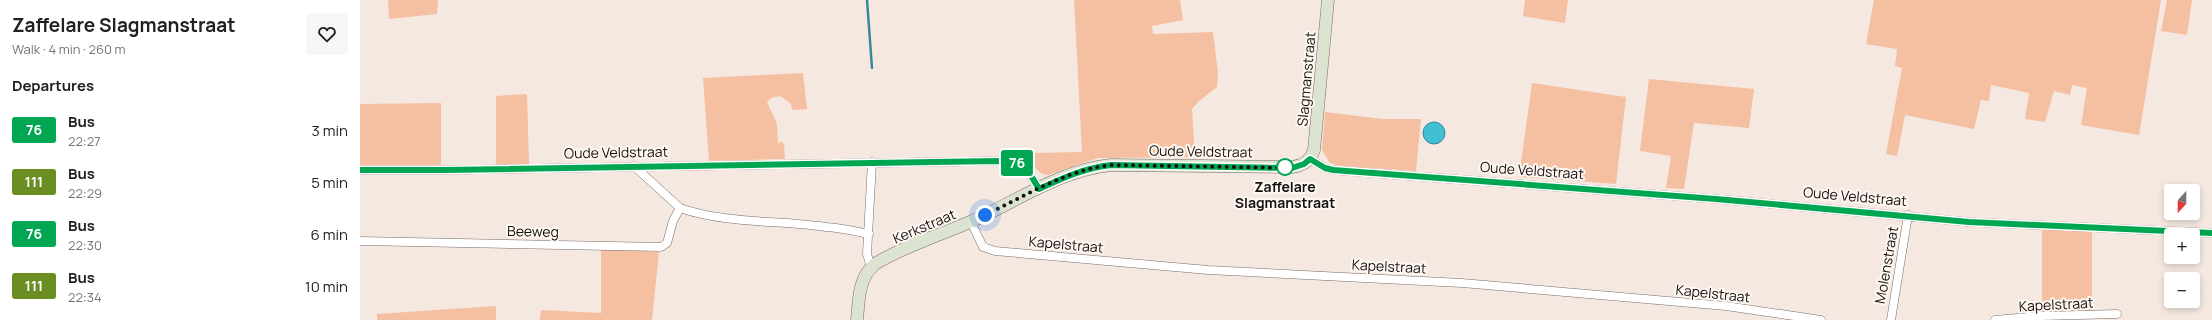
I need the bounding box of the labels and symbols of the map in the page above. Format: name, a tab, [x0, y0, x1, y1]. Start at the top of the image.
street label: Slagmanstraat	[1292, 31, 1320, 127]
street label: Oude Veldstraat	[1149, 141, 1254, 161]
street label: Oude Veldstraat	[564, 142, 669, 162]
line badge: 76	[999, 150, 1035, 176]
street label: Oude Veldstraat	[1479, 157, 1585, 183]
marker: Zaffelare Slagmanstraat	[1276, 158, 1294, 176]
place label: Zaffelare Slagmanstraat	[1235, 177, 1335, 212]
street label: Oude Veldstraat	[1802, 182, 1908, 210]
north arrow	[2164, 184, 2200, 220]
street label: Kerkstraat	[890, 204, 959, 248]
your location	[975, 205, 995, 225]
street label: Beeweg	[507, 221, 559, 241]
street label: Molenstraat	[1870, 224, 1902, 305]
street label: Kapelstraat	[1028, 231, 1104, 257]
street label: Kapelstraat	[1351, 255, 1427, 277]
street label: Kapelstraat	[1675, 280, 1752, 306]
street label: Kapelstraat	[2018, 293, 2094, 315]

